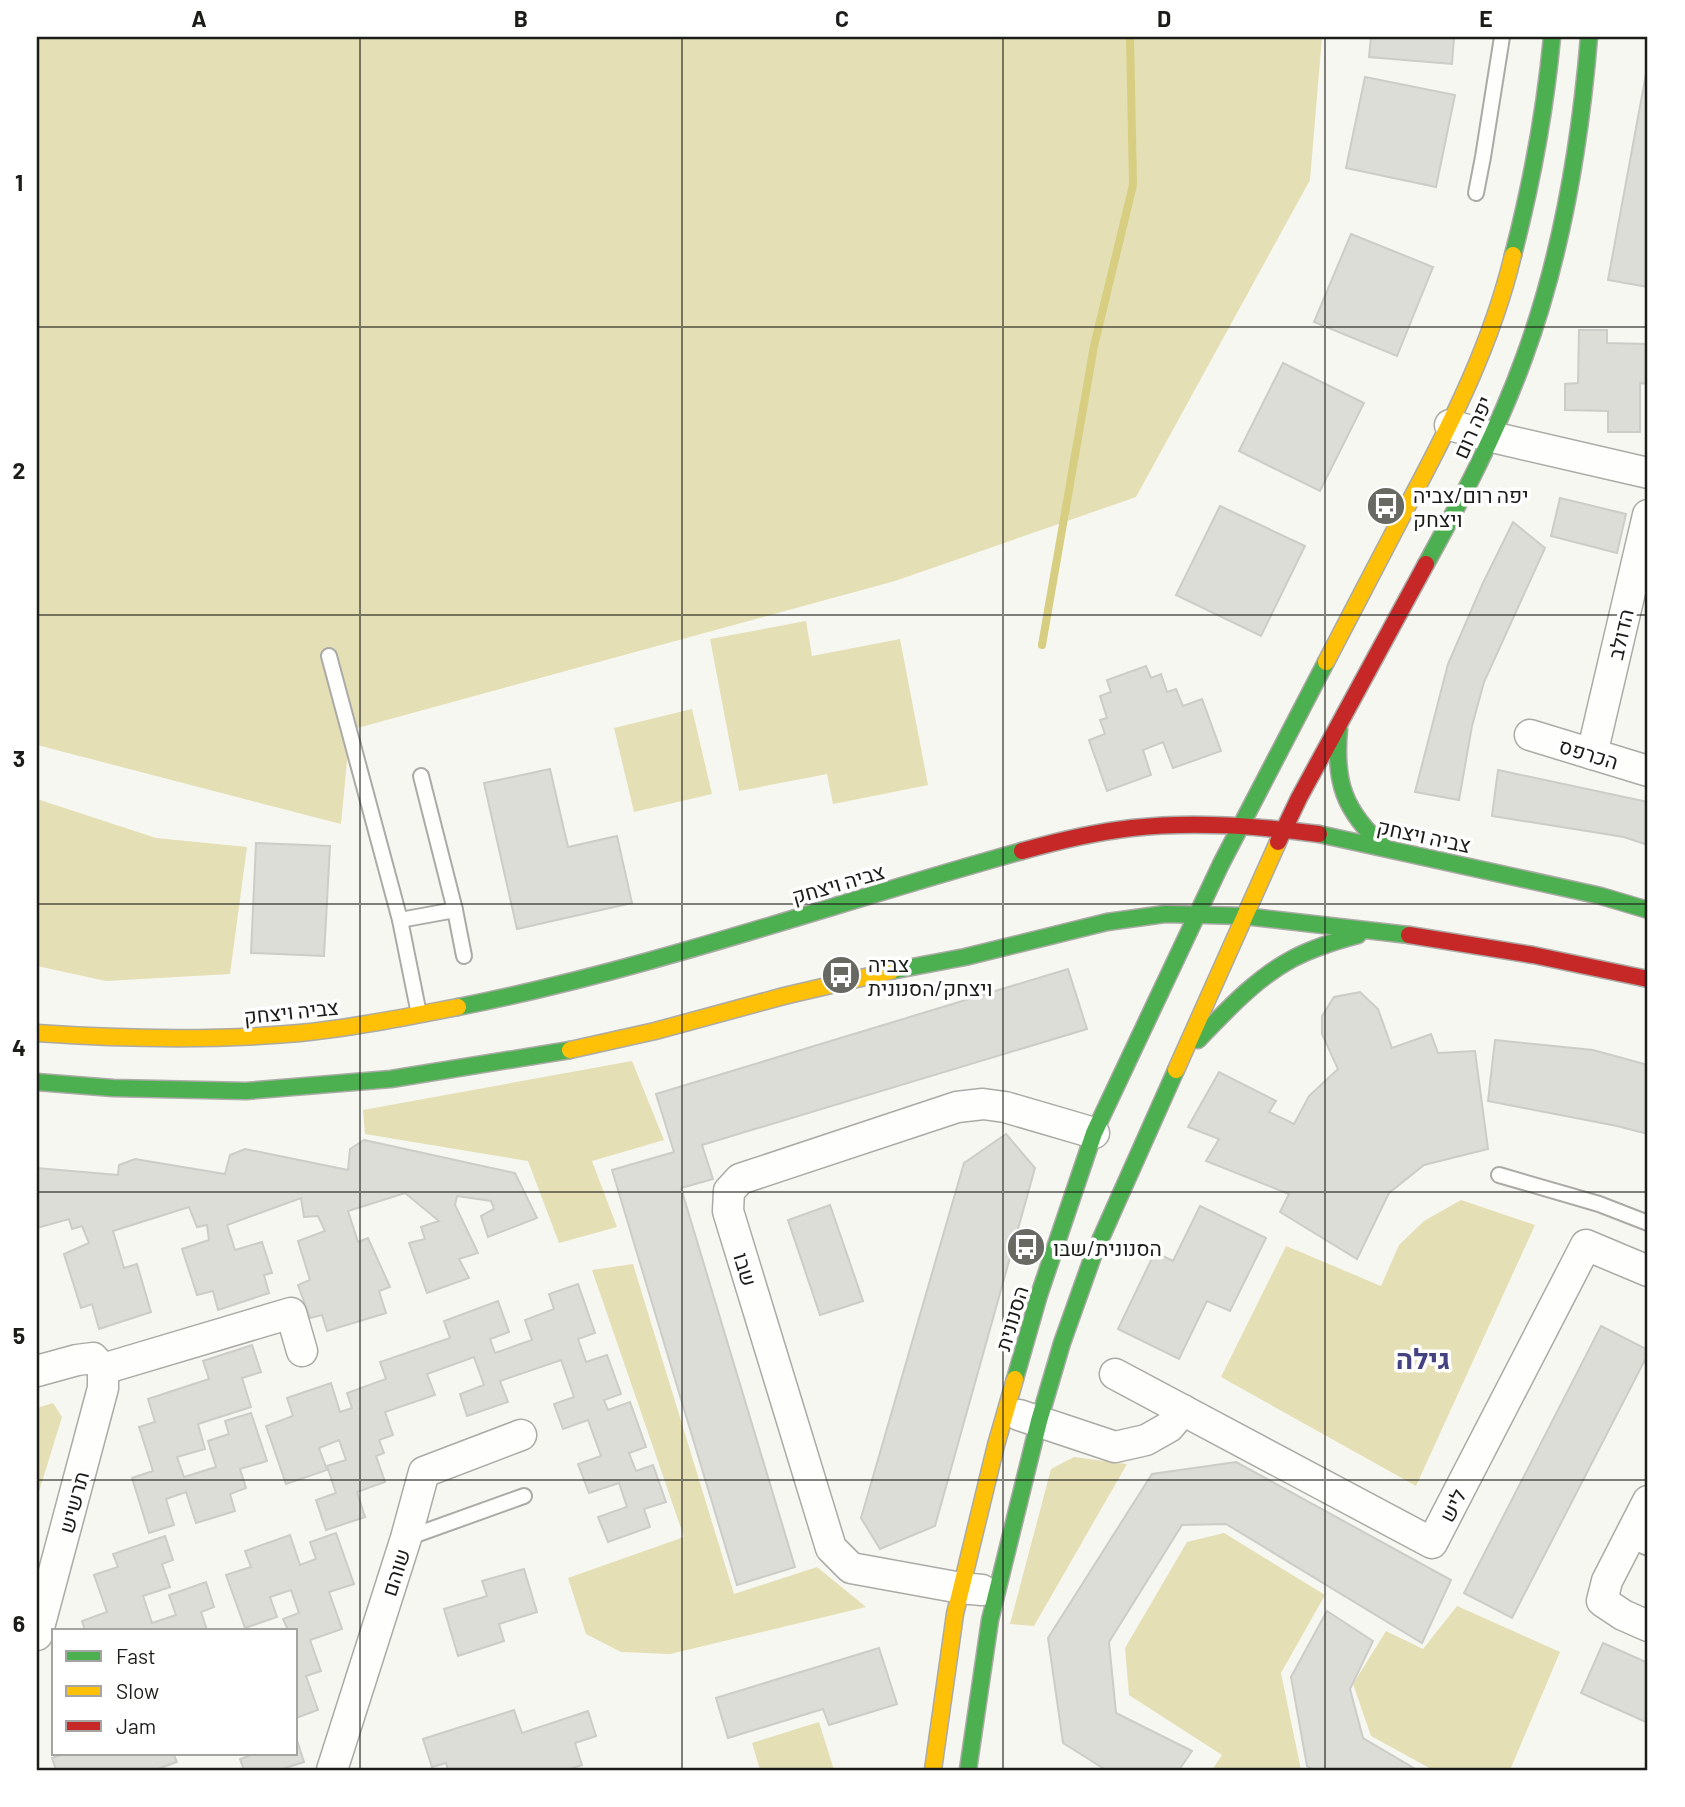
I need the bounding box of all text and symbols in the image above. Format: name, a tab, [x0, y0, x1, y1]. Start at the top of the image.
text: A	[191, 4, 207, 32]
text: B	[514, 4, 528, 32]
text: C	[835, 4, 849, 32]
text: D	[1157, 4, 1171, 32]
text: E	[1479, 4, 1493, 32]
text: 1	[15, 168, 23, 196]
street label: יפה רום	[1447, 392, 1497, 462]
text: 2	[13, 456, 25, 484]
place label: יפה רום/צביה ויצחק	[1413, 482, 1529, 531]
bus stop icon: יפה רום/צביה ויצחק	[1365, 485, 1407, 527]
street label: הדולב	[1602, 606, 1638, 662]
street label: הכרפס	[1556, 732, 1622, 774]
text: 3	[13, 744, 25, 772]
street label: צביה ויצחק	[1375, 813, 1473, 857]
street label: צביה ויצחק	[789, 858, 887, 908]
place label: צביה ויצחק/הסנונית	[868, 951, 993, 1000]
bus stop icon: צביה ויצחק/הסנונית	[820, 954, 862, 996]
street label: צביה ויצחק	[242, 994, 340, 1028]
text: 4	[12, 1033, 26, 1061]
bus stop icon: הסנונית/שבו	[1005, 1226, 1047, 1268]
place label: הסנונית/שבו	[1053, 1235, 1162, 1260]
street label: שבו	[729, 1249, 763, 1289]
street label: הסנונית	[989, 1283, 1033, 1353]
text: 5	[13, 1321, 25, 1349]
district label: גילה	[1396, 1341, 1450, 1375]
street label: תרשיש	[53, 1468, 93, 1536]
street label: ליש	[1433, 1484, 1471, 1526]
street label: שוהם	[376, 1545, 414, 1599]
text: 6	[13, 1609, 25, 1637]
legend	[52, 1629, 298, 1755]
text: Fast	[116, 1643, 156, 1668]
text: Slow	[116, 1678, 159, 1703]
text: Jam	[116, 1713, 156, 1738]

